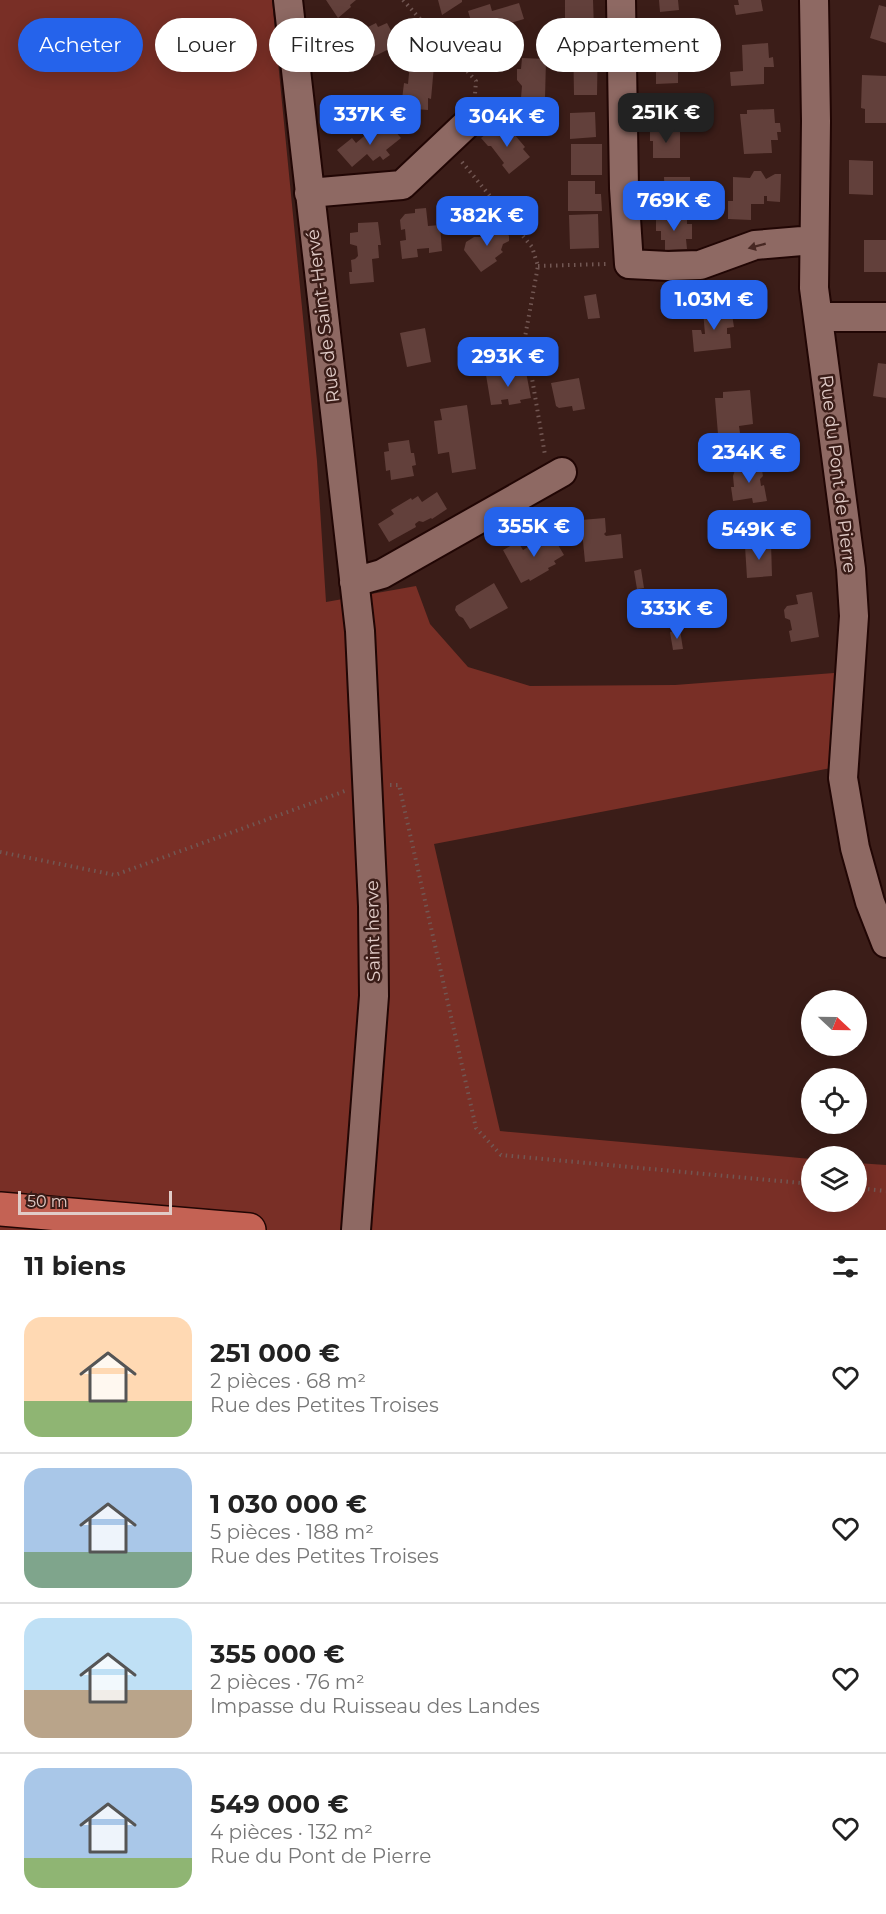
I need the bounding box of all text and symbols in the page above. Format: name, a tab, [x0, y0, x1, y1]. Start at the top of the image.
chip: Acheter	[18, 18, 143, 72]
chip: Louer	[155, 18, 257, 72]
chip: Filtres	[269, 18, 375, 72]
chip: Nouveau	[387, 18, 524, 72]
chip: Appartement	[536, 18, 721, 72]
pin: 251K €	[617, 93, 715, 144]
pin: 337K €	[321, 95, 419, 146]
pin: 304K €	[458, 97, 556, 148]
text: 251K €	[632, 100, 700, 124]
text: 337K €	[334, 102, 406, 126]
text: 304K €	[469, 104, 545, 128]
pin: 769K €	[625, 181, 723, 232]
text: 769K €	[637, 188, 711, 212]
pin: 382K €	[438, 196, 536, 247]
text: 382K €	[450, 203, 524, 227]
street label: Rue de Saint-Hervé	[301, 228, 345, 404]
one-way arrow	[748, 242, 766, 252]
pin: 1.03M €	[659, 280, 769, 331]
text: 1.03M €	[674, 287, 754, 311]
pin: 293K €	[459, 337, 557, 388]
text: 293K €	[472, 344, 544, 368]
street label: Rue du Pont de Pierre	[815, 374, 861, 574]
pin: 234K €	[700, 433, 798, 484]
text: 234K €	[712, 440, 786, 464]
pin: 355K €	[485, 507, 583, 558]
pin: 549K €	[710, 510, 808, 561]
text: 355K €	[498, 514, 570, 538]
text: 549K €	[721, 517, 797, 541]
pin: 333K €	[628, 589, 726, 640]
text: 333K €	[641, 596, 713, 620]
street label: Saint herve	[361, 880, 385, 982]
north arrow	[801, 990, 867, 1056]
map controls	[801, 990, 867, 1212]
button: locate	[801, 1068, 867, 1134]
button: layers	[801, 1146, 867, 1212]
scale bar	[18, 1188, 172, 1216]
text: 50 m	[27, 1192, 68, 1211]
text: 11 biens	[24, 1250, 126, 1282]
icon: filters	[829, 1250, 862, 1283]
text: 251 000 €	[210, 1337, 340, 1369]
icon: home	[72, 1341, 144, 1413]
icon: heart	[829, 1361, 862, 1394]
text: 2 pièces · 68 m²	[210, 1369, 366, 1393]
text: Rue des Petites Troises	[210, 1393, 439, 1417]
text: 1 030 000 €	[210, 1488, 367, 1520]
icon: home	[72, 1492, 144, 1564]
icon: heart	[829, 1512, 862, 1545]
text: 5 pièces · 188 m²	[210, 1520, 374, 1544]
text: Rue des Petites Troises	[210, 1544, 439, 1568]
text: 355 000 €	[210, 1638, 345, 1670]
icon: home	[72, 1642, 144, 1714]
icon: heart	[829, 1662, 862, 1695]
text: 2 pièces · 76 m²	[210, 1670, 365, 1694]
text: Impasse du Ruisseau des Landes	[210, 1694, 540, 1718]
text: 549 000 €	[210, 1788, 349, 1820]
icon: home	[72, 1792, 144, 1864]
icon: heart	[829, 1812, 862, 1845]
text: 4 pièces · 132 m²	[210, 1820, 373, 1844]
text: Rue du Pont de Pierre	[210, 1844, 431, 1868]

